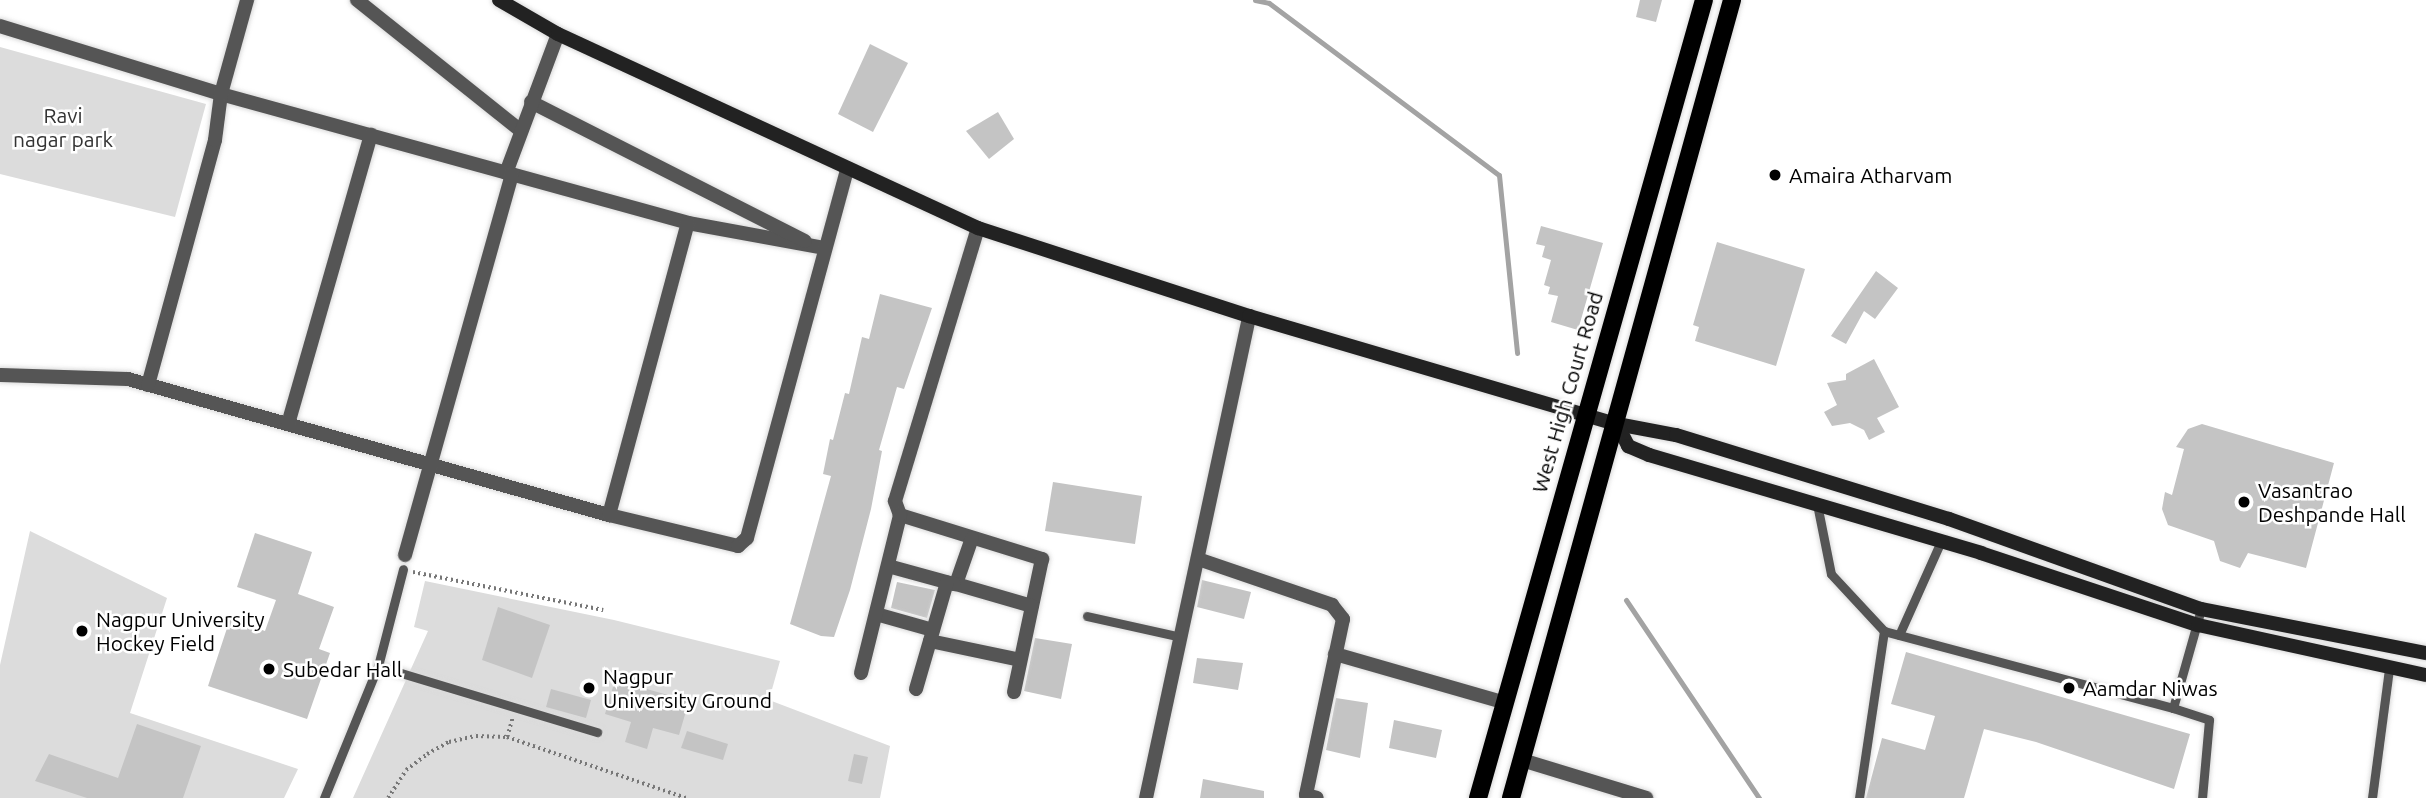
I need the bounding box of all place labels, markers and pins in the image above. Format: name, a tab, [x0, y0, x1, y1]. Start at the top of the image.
place label: Amaira Atharvam	[1789, 162, 1952, 188]
marker: Amaira Atharvam	[1767, 167, 1783, 183]
place label: Vasantrao Deshpande Hall	[2258, 477, 2406, 527]
marker: Vasantrao Deshpande Hall	[2236, 494, 2252, 510]
place label: Nagpur University Hockey Field	[96, 606, 265, 656]
marker: Nagpur University Hockey Field	[74, 623, 90, 639]
place label: Subedar Hall	[283, 656, 402, 682]
marker: Subedar Hall	[261, 661, 277, 677]
place label: Nagpur University Ground	[603, 663, 772, 713]
place label: Aamdar Niwas	[2083, 675, 2218, 701]
marker: Nagpur University Ground	[581, 680, 597, 696]
marker: Aamdar Niwas	[2061, 680, 2077, 696]

